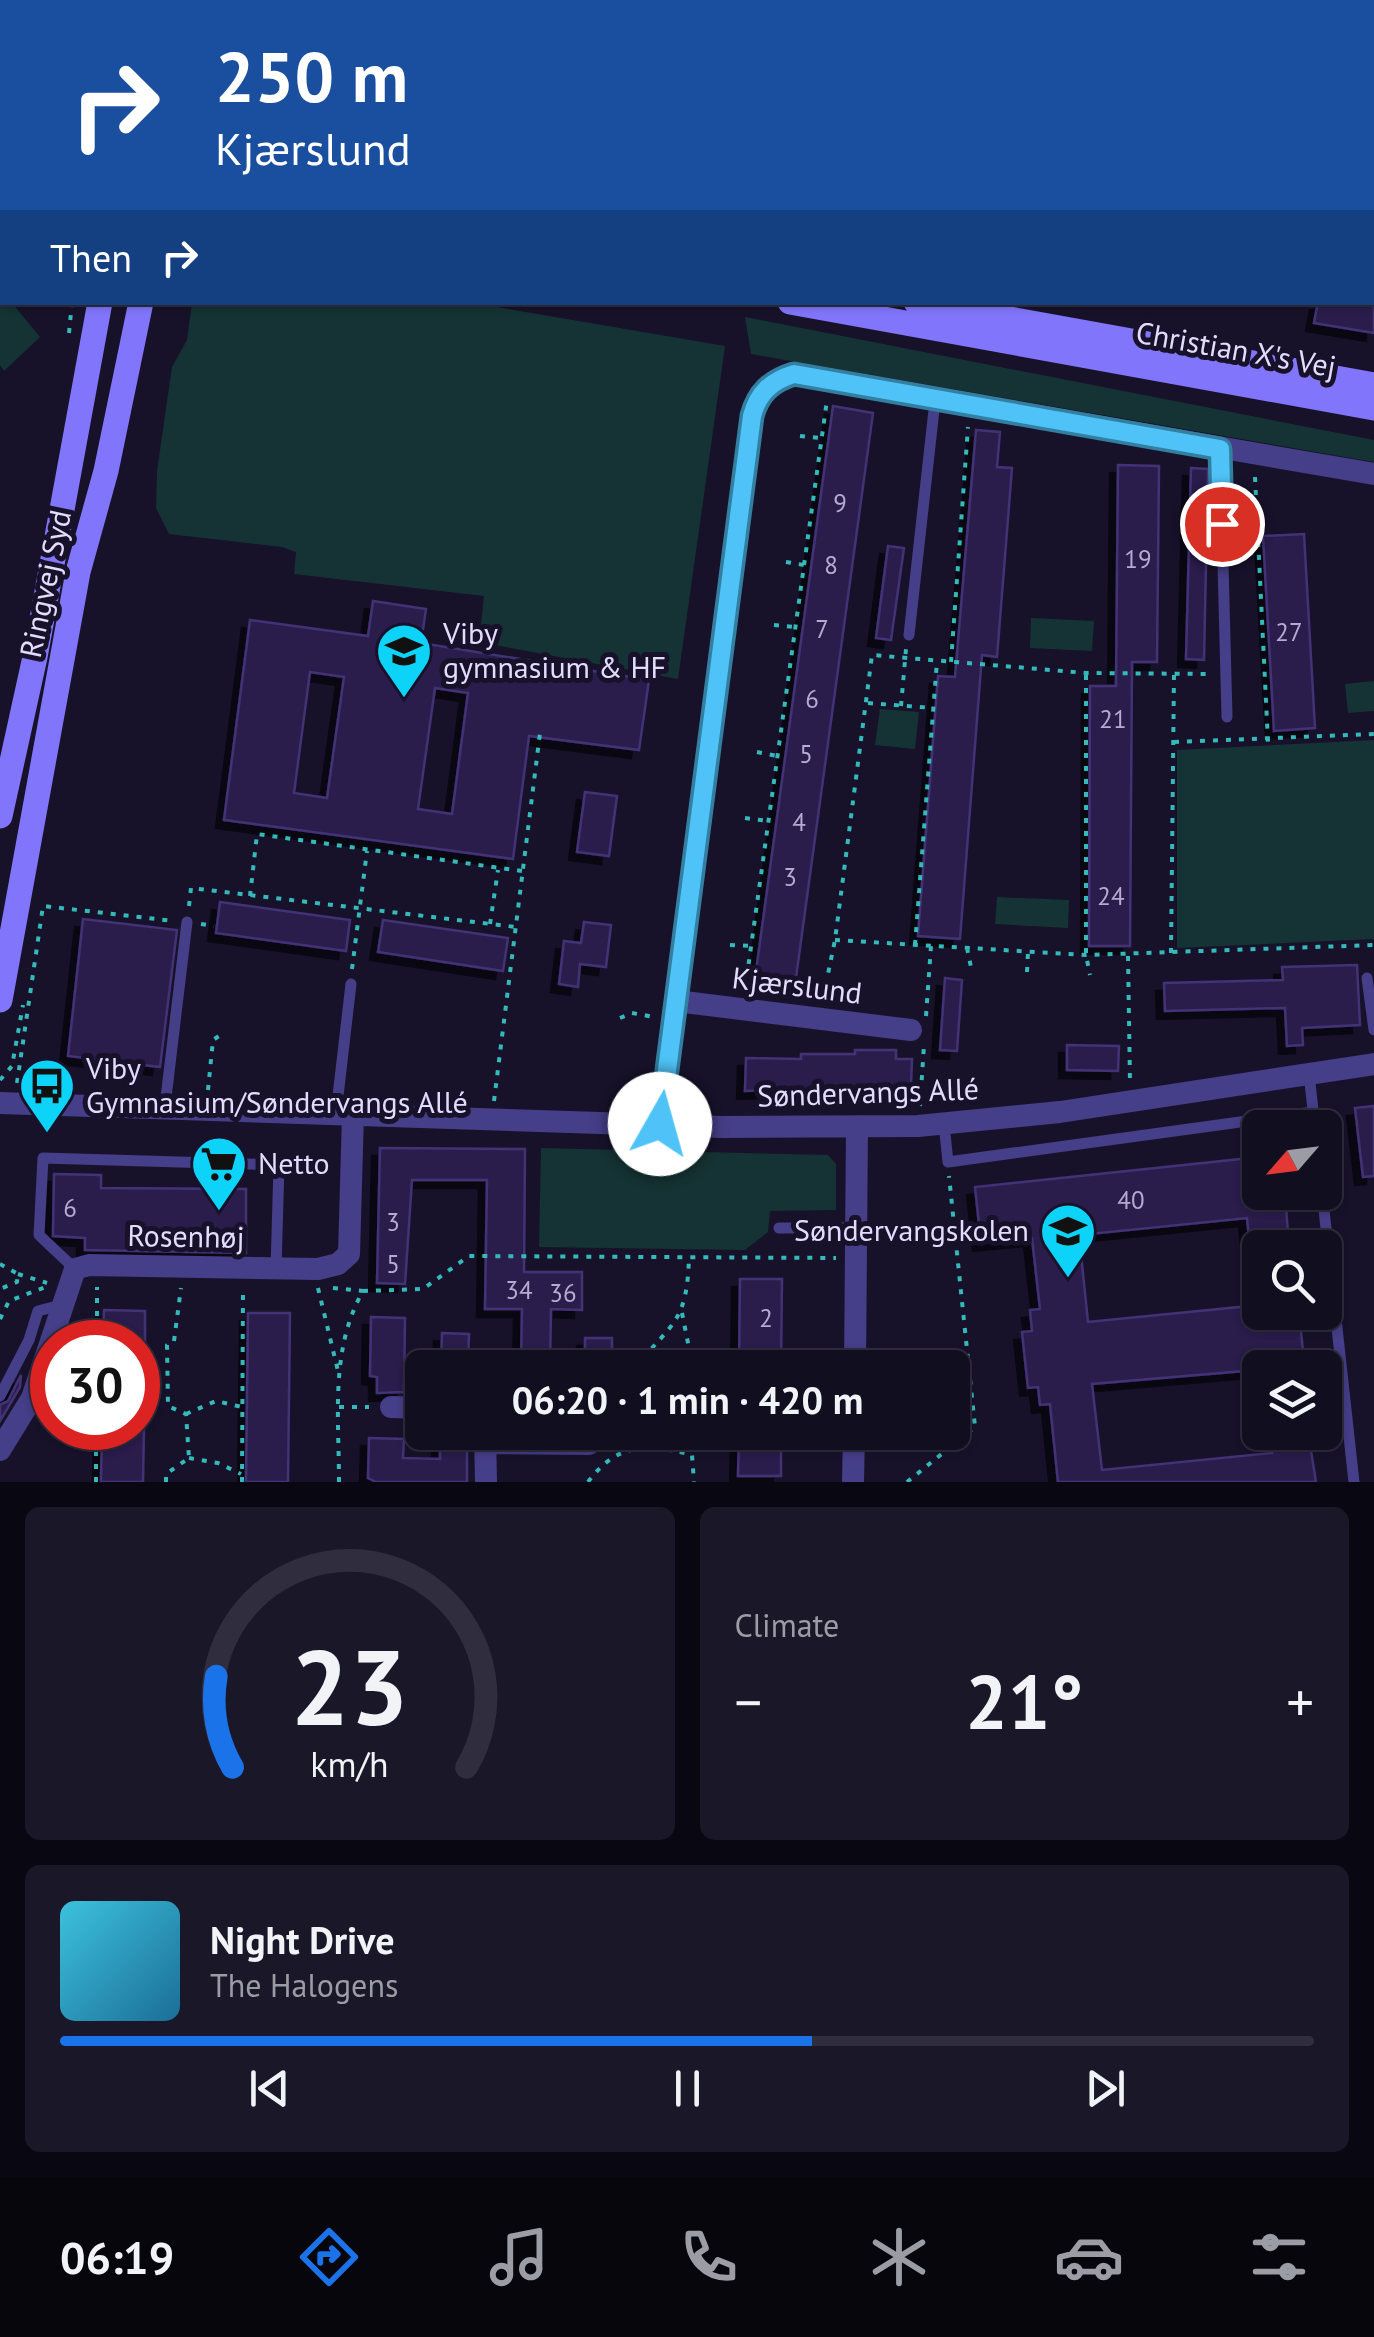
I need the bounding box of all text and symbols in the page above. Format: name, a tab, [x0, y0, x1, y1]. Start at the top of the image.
text: 250 m	[215, 31, 408, 121]
icon: right	[50, 40, 180, 170]
text: Kjærslund	[215, 119, 411, 177]
icon: right	[152, 230, 207, 285]
text: Then	[50, 233, 132, 282]
street label: Christian X's Vej	[1133, 312, 1339, 385]
pin	[1180, 482, 1265, 567]
house number: 9	[833, 487, 847, 519]
icon: arrive	[1195, 497, 1250, 552]
street label: Ringvej Syd	[10, 506, 79, 661]
house number: 19	[1124, 543, 1152, 575]
house number: 8	[824, 549, 838, 581]
place label: Viby gymnasium & HF	[442, 613, 666, 686]
house number: 7	[815, 613, 829, 645]
house number: 27	[1275, 616, 1303, 648]
school or university icon: Viby gymnasium & HF	[374, 621, 434, 700]
house number: 6	[805, 683, 819, 715]
house number: 21	[1099, 703, 1127, 735]
house number: 5	[799, 738, 813, 770]
house number: 4	[792, 806, 806, 838]
house number: 3	[783, 861, 797, 893]
house number: 24	[1097, 880, 1125, 912]
street label: Kjærslund	[730, 957, 864, 1012]
place label: Viby Gymnasium/Søndervangs Allé	[85, 1048, 468, 1121]
bus stop icon: Viby Gymnasium/Søndervangs Allé	[17, 1056, 77, 1135]
street label: Søndervangs Allé	[756, 1068, 979, 1115]
position arrow	[608, 1072, 712, 1176]
north arrow	[1242, 1110, 1342, 1210]
map controls	[1242, 1110, 1342, 1450]
supermarket icon: Netto	[189, 1134, 249, 1213]
place label: Netto	[258, 1143, 330, 1182]
house number: 40	[1117, 1184, 1145, 1216]
house number: 6	[63, 1192, 77, 1224]
school or university icon: Søndervangskolen	[1038, 1201, 1098, 1280]
house number: 3	[386, 1206, 400, 1238]
place label: Søndervangskolen	[794, 1210, 1029, 1249]
street label: Rosenhøj	[127, 1215, 245, 1256]
button: search	[1242, 1230, 1342, 1330]
house number: 5	[386, 1248, 400, 1280]
house number: 34	[505, 1274, 533, 1306]
house number: 36	[549, 1277, 577, 1309]
house number: 2	[759, 1302, 773, 1334]
speed limit sign: 30	[30, 1320, 160, 1450]
button: layers	[1242, 1350, 1342, 1450]
text: 06:20 · 1 min · 420 m	[512, 1375, 863, 1424]
text: Climate	[735, 1604, 839, 1646]
text: 23	[291, 1619, 409, 1754]
text: 21°	[965, 1653, 1083, 1750]
text: −	[735, 1666, 762, 1737]
text: +	[1286, 1666, 1314, 1737]
text: km/h	[311, 1741, 389, 1787]
text: Night Drive	[210, 1915, 394, 1964]
text: The Halogens	[210, 1964, 398, 2006]
icon: previous	[242, 2061, 297, 2116]
icon: pause	[660, 2061, 715, 2116]
icon: next	[1078, 2061, 1133, 2116]
icon: directions	[294, 2222, 364, 2292]
icon: music	[484, 2222, 554, 2292]
icon: phone	[674, 2222, 744, 2292]
icon: climate	[864, 2222, 934, 2292]
icon: car	[1054, 2222, 1124, 2292]
icon: filters	[1244, 2222, 1314, 2292]
text: 06:19	[60, 2228, 174, 2286]

